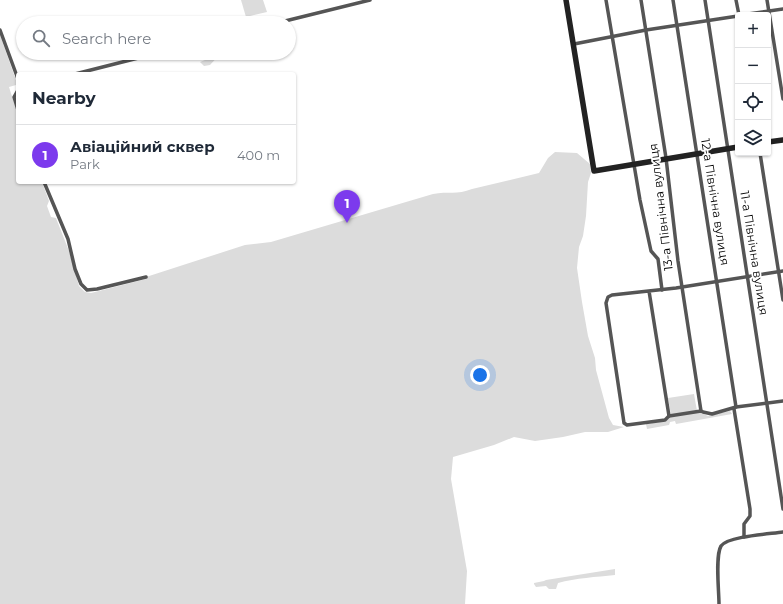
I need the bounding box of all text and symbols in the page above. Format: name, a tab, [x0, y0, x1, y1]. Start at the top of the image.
map controls	[735, 12, 771, 156]
button: +	[735, 12, 771, 48]
search box	[16, 16, 296, 60]
icon: search	[30, 27, 52, 49]
text: Search here	[62, 29, 151, 48]
button: −	[735, 48, 771, 84]
button: locate	[735, 84, 771, 120]
text: Nearby	[32, 88, 96, 108]
button: layers	[735, 120, 771, 156]
text: Авіаційний сквер	[70, 137, 215, 156]
street label: 12-а Північна вулиця	[698, 137, 733, 266]
street label: 13-а Північна вулиця	[645, 143, 676, 272]
text: 1	[42, 147, 48, 163]
text: 400 m	[237, 147, 280, 163]
text: Park	[70, 156, 100, 172]
pin: 1	[334, 190, 360, 223]
street label: 11-а Північна вулиця	[737, 190, 772, 316]
your location	[470, 365, 490, 385]

